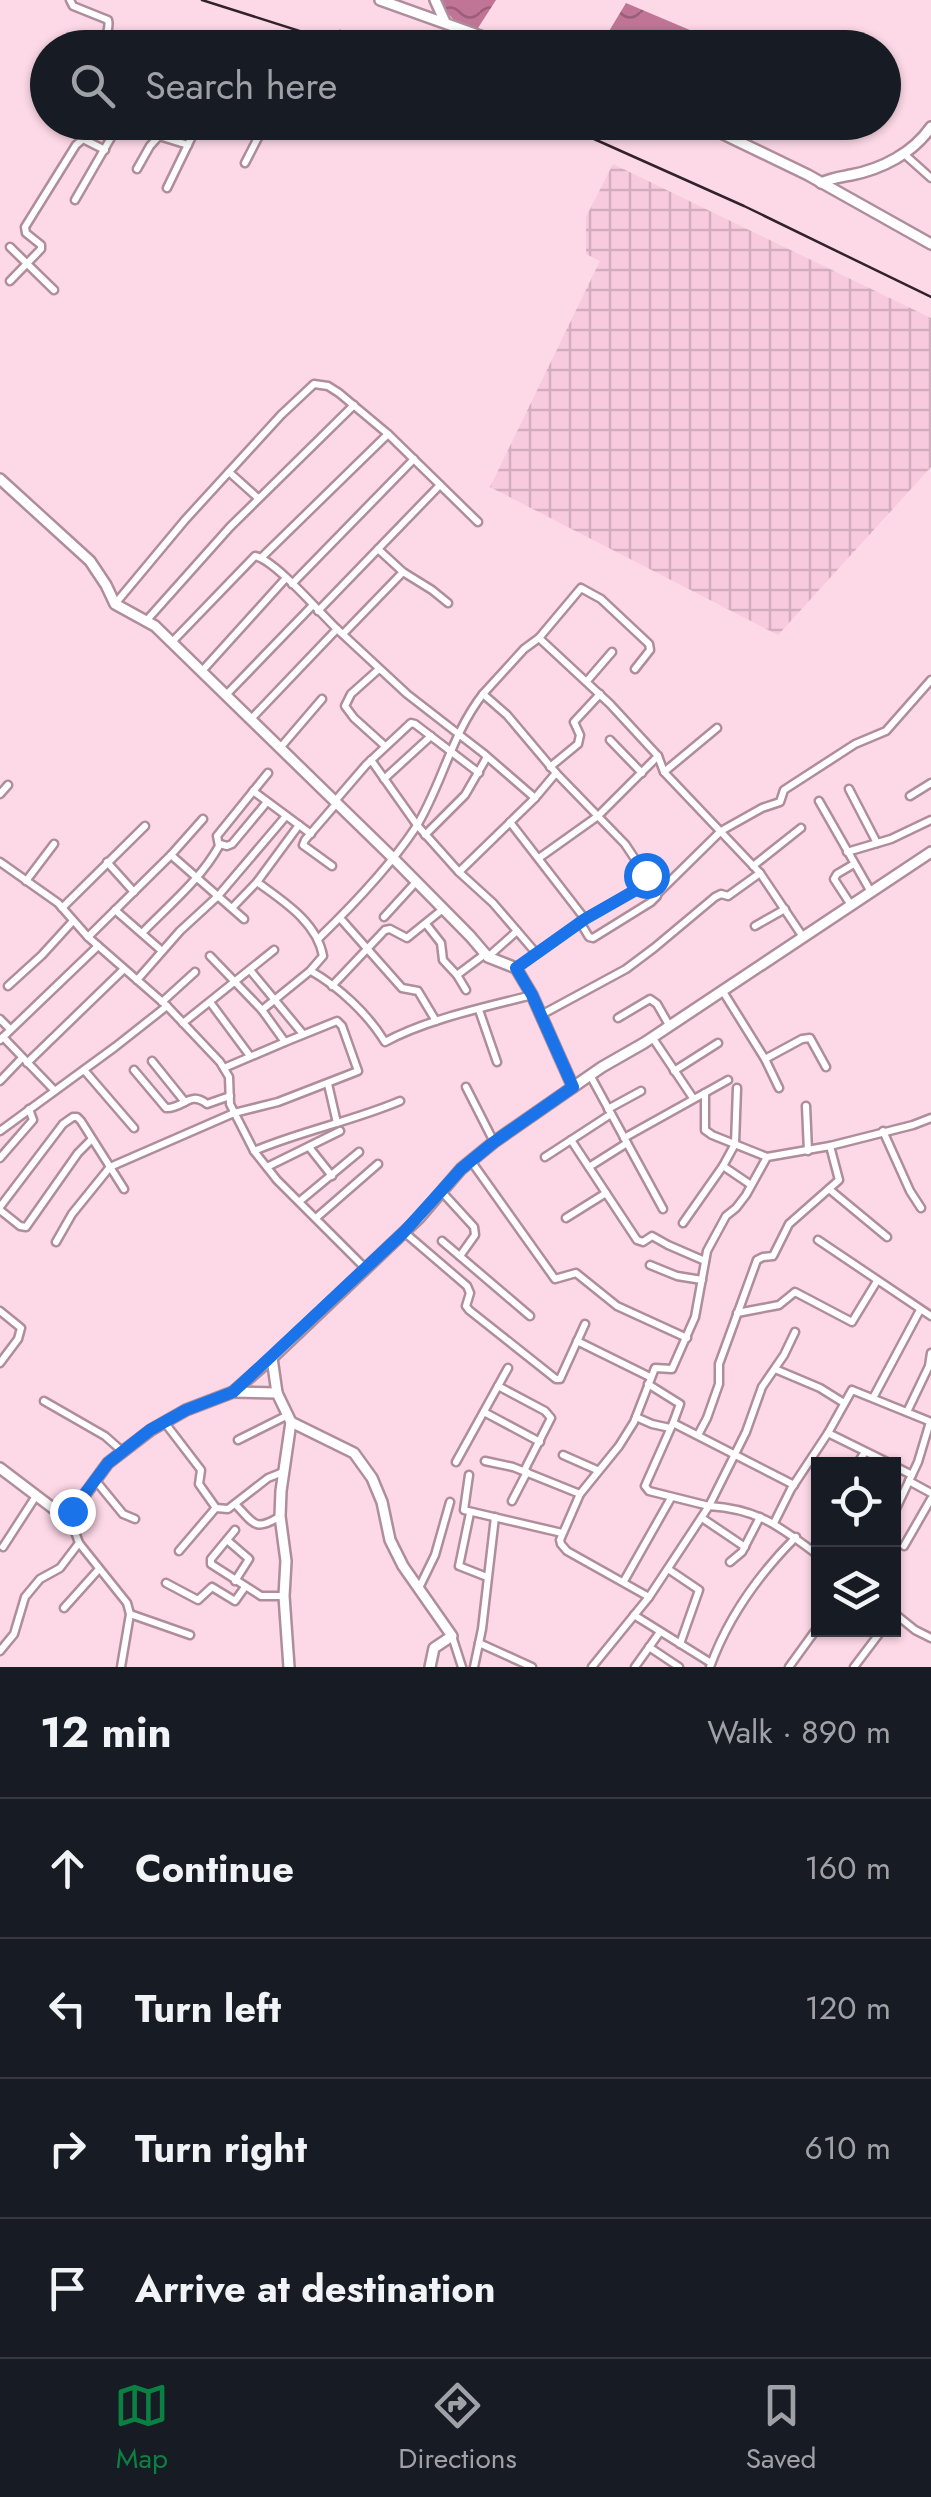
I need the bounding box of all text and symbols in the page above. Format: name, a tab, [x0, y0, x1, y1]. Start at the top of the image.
search box	[30, 30, 901, 140]
icon: search	[65, 58, 120, 113]
text: Search here	[145, 58, 337, 113]
route start	[624, 853, 670, 899]
map controls	[811, 1457, 901, 1637]
button: locate	[811, 1457, 901, 1547]
route end	[50, 1489, 96, 1535]
button: layers	[811, 1547, 901, 1637]
text: 12 min	[40, 1702, 172, 1763]
text: Walk · 890 m	[707, 1709, 891, 1755]
icon: ahead	[40, 1841, 95, 1896]
text: Continue	[135, 1841, 294, 1896]
text: 160 m	[804, 1845, 891, 1891]
icon: left	[40, 1981, 95, 2036]
text: Turn left	[135, 1981, 281, 2036]
text: 120 m	[805, 1985, 891, 2031]
icon: right	[40, 2121, 95, 2176]
text: Turn right	[135, 2121, 307, 2176]
text: 610 m	[804, 2125, 891, 2171]
icon: arrive	[40, 2261, 95, 2316]
text: Arrive at destination	[135, 2261, 496, 2316]
tab: Map	[114, 2378, 169, 2479]
tab: Directions	[398, 2378, 517, 2479]
tab: Saved	[746, 2378, 817, 2479]

